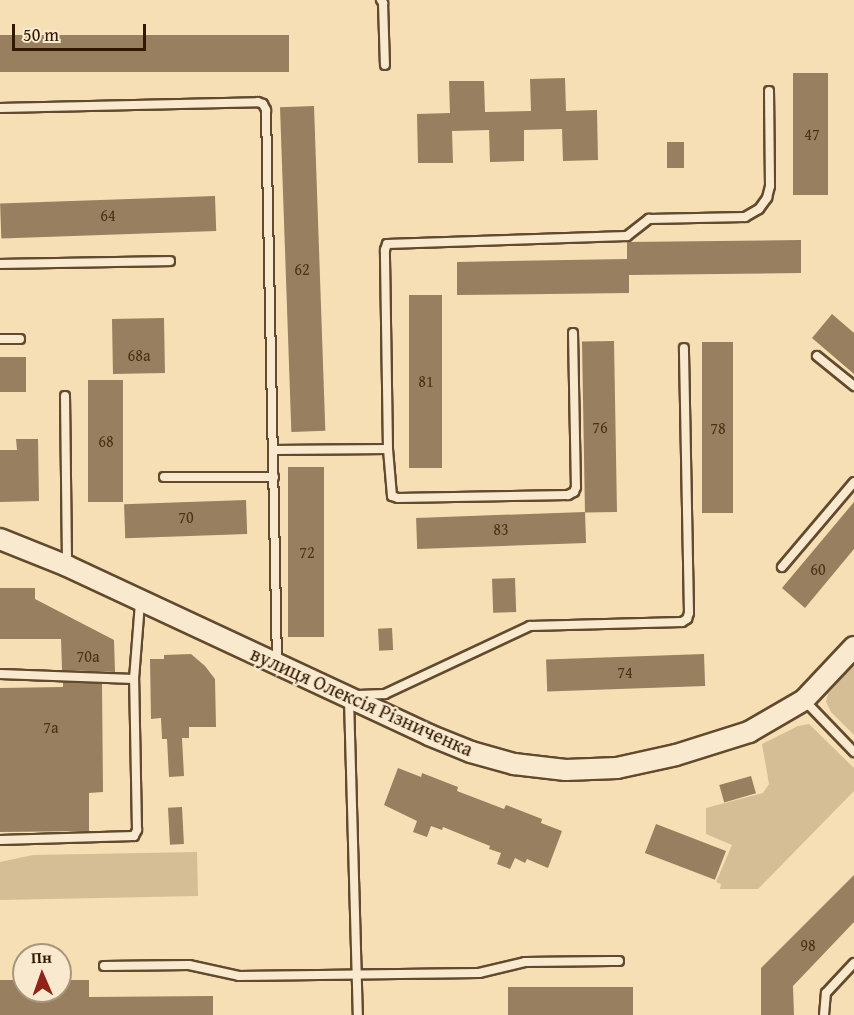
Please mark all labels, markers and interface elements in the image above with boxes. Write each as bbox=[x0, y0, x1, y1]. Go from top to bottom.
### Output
scale bar bbox=[15, 12, 148, 50]
text: 50 m bbox=[23, 21, 59, 48]
house number: 47 bbox=[804, 124, 820, 144]
house number: 64 bbox=[100, 205, 116, 225]
house number: 62 bbox=[294, 259, 310, 279]
house number: 68а bbox=[127, 345, 151, 365]
house number: 81 bbox=[418, 371, 434, 391]
house number: 76 bbox=[592, 417, 608, 437]
house number: 78 bbox=[710, 418, 726, 438]
house number: 68 bbox=[98, 431, 114, 451]
house number: 70 bbox=[178, 507, 194, 527]
house number: 83 bbox=[493, 519, 509, 539]
house number: 72 bbox=[299, 542, 315, 562]
house number: 60 bbox=[810, 559, 826, 579]
street label: вулиця Олексія Різниченка bbox=[247, 641, 477, 761]
house number: 70а bbox=[76, 646, 100, 666]
house number: 74 bbox=[617, 662, 633, 682]
house number: 7а bbox=[43, 717, 59, 737]
house number: 98 bbox=[800, 935, 816, 955]
north arrow bbox=[12, 943, 72, 1003]
text: Пн bbox=[31, 945, 52, 969]

